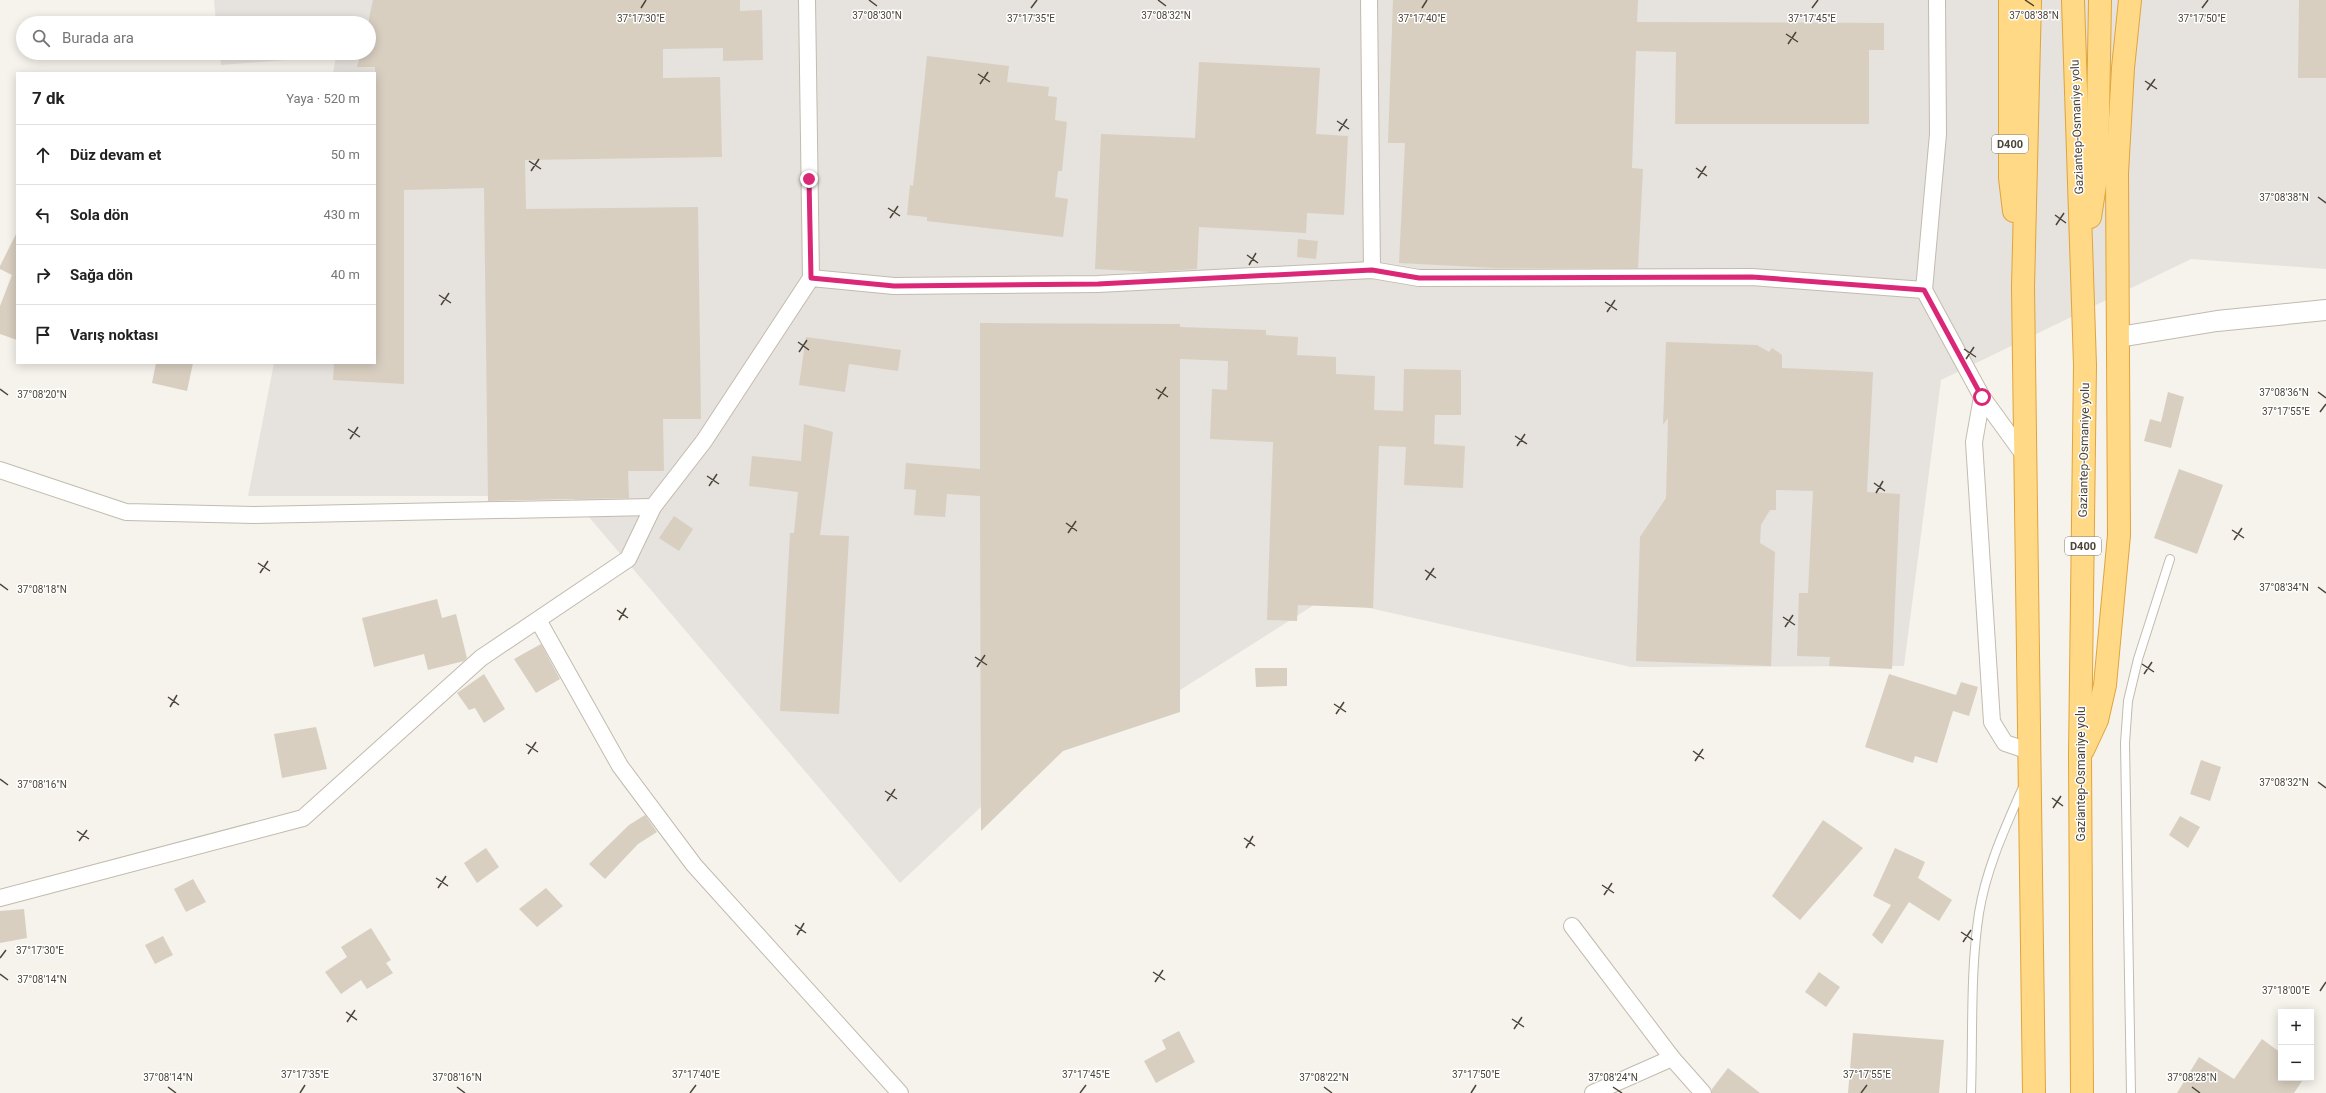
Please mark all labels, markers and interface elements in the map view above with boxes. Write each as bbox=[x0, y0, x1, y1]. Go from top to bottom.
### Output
text: 37°08'30"N bbox=[852, 10, 902, 21]
text: 37°08'32"N bbox=[1141, 10, 1191, 21]
text: 37°08'38"N bbox=[2009, 10, 2059, 21]
text: 37°17'30"E bbox=[617, 13, 665, 24]
text: 37°17'35"E bbox=[1007, 13, 1055, 24]
text: 37°17'40"E bbox=[1398, 13, 1446, 24]
text: 37°17'45"E bbox=[1788, 13, 1836, 24]
text: 37°17'50"E bbox=[2178, 13, 2226, 24]
search box bbox=[16, 16, 376, 60]
icon: search bbox=[30, 27, 52, 49]
text: Burada ara bbox=[62, 29, 134, 47]
street label: Gaziantep-Osmaniye yolu bbox=[2068, 59, 2086, 195]
text: 7 dk bbox=[32, 88, 65, 108]
text: Yaya · 520 m bbox=[286, 91, 360, 106]
road number: D400 bbox=[1992, 135, 2028, 153]
icon: ahead bbox=[32, 144, 54, 166]
text: Düz devam et bbox=[70, 146, 161, 164]
text: 50 m bbox=[331, 147, 360, 162]
route end bbox=[800, 170, 818, 188]
text: 37°08'38"N bbox=[2259, 192, 2309, 203]
icon: left bbox=[32, 204, 54, 226]
text: Sola dön bbox=[70, 206, 129, 224]
text: 430 m bbox=[323, 207, 360, 222]
icon: right bbox=[32, 264, 54, 286]
text: Sağa dön bbox=[70, 266, 133, 284]
text: 40 m bbox=[331, 267, 360, 282]
icon: arrive bbox=[32, 324, 54, 346]
text: Varış noktası bbox=[70, 326, 158, 344]
street label: Gaziantep-Osmaniye yolu bbox=[2076, 382, 2092, 518]
text: 37°08'36"N bbox=[2259, 387, 2309, 398]
route start bbox=[1973, 388, 1991, 406]
text: 37°08'20"N bbox=[17, 389, 67, 400]
text: 37°17'55"E bbox=[2262, 406, 2310, 417]
road number: D400 bbox=[2065, 537, 2101, 555]
text: 37°08'34"N bbox=[2259, 582, 2309, 593]
text: 37°08'18"N bbox=[17, 584, 67, 595]
street label: Gaziantep-Osmaniye yolu bbox=[2074, 706, 2088, 842]
text: 37°08'32"N bbox=[2259, 777, 2309, 788]
text: 37°08'16"N bbox=[17, 779, 67, 790]
text: 37°17'30"E bbox=[16, 945, 64, 956]
text: 37°08'14"N bbox=[17, 974, 67, 985]
text: 37°18'00"E bbox=[2262, 985, 2310, 996]
map controls bbox=[2278, 1009, 2314, 1081]
button: + bbox=[2278, 1009, 2314, 1045]
button: − bbox=[2278, 1045, 2314, 1081]
text: 37°17'35"E bbox=[281, 1069, 329, 1080]
text: 37°17'40"E bbox=[672, 1069, 720, 1080]
text: 37°17'45"E bbox=[1062, 1069, 1110, 1080]
text: 37°17'50"E bbox=[1452, 1069, 1500, 1080]
text: 37°17'55"E bbox=[1843, 1069, 1891, 1080]
text: 37°08'14"N bbox=[143, 1072, 193, 1083]
text: 37°08'16"N bbox=[432, 1072, 482, 1083]
text: 37°08'22"N bbox=[1299, 1072, 1349, 1083]
text: 37°08'24"N bbox=[1588, 1072, 1638, 1083]
text: 37°08'28"N bbox=[2167, 1072, 2217, 1083]

